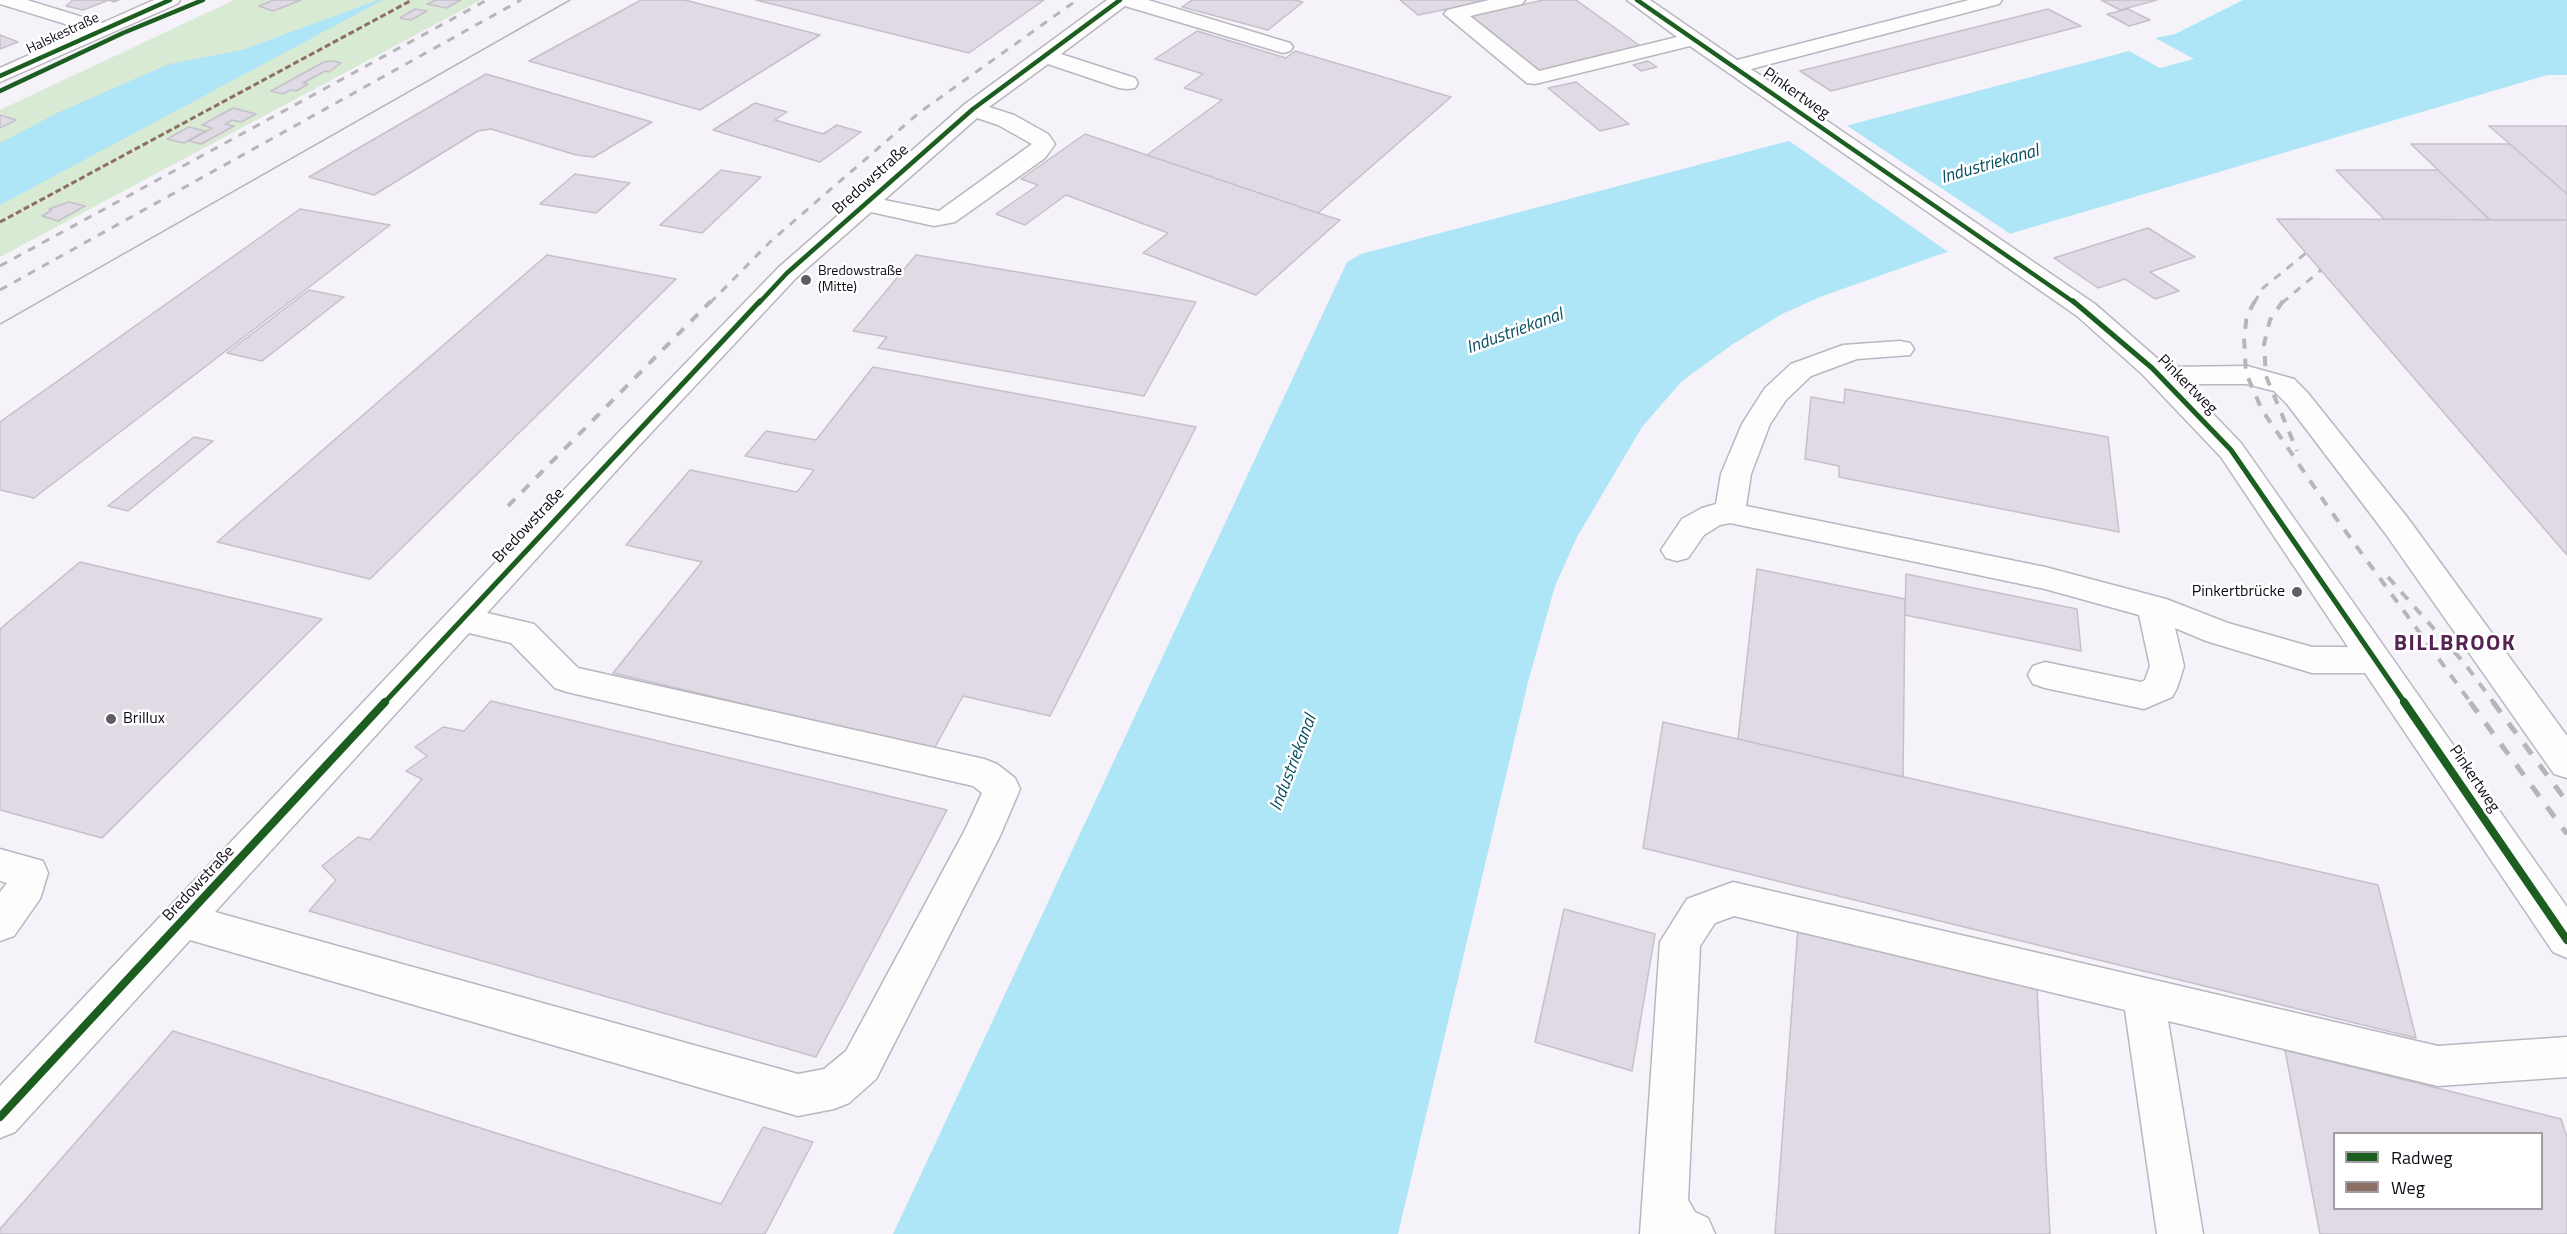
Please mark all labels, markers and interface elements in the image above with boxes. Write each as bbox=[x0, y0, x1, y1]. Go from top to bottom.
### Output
street label: Halskestraße bbox=[24, 10, 102, 58]
street label: Pinkertweg bbox=[1759, 64, 1833, 124]
street label: Bredowstraße bbox=[829, 141, 913, 219]
water label: Industriekanal bbox=[1939, 141, 2041, 189]
place label: Bredowstraße (Mitte) bbox=[818, 264, 902, 296]
marker: Bredowstraße (Mitte) bbox=[799, 273, 813, 287]
water label: Industriekanal bbox=[1464, 305, 1566, 359]
street label: Pinkertweg bbox=[2153, 351, 2221, 419]
street label: Bredowstraße bbox=[489, 484, 569, 568]
place label: Pinkertbrücke bbox=[2192, 582, 2285, 602]
marker: Pinkertbrücke bbox=[2290, 585, 2304, 599]
district label: BILLBROOK bbox=[2394, 632, 2516, 658]
place label: Brillux bbox=[123, 709, 165, 729]
marker: Brillux bbox=[104, 712, 118, 726]
water label: Industriekanal bbox=[1266, 712, 1322, 814]
street label: Pinkertweg bbox=[2445, 742, 2503, 816]
street label: Bredowstraße bbox=[159, 842, 239, 926]
legend bbox=[2333, 1132, 2543, 1210]
text: Radweg bbox=[2391, 1144, 2453, 1171]
text: Weg bbox=[2391, 1174, 2425, 1201]

